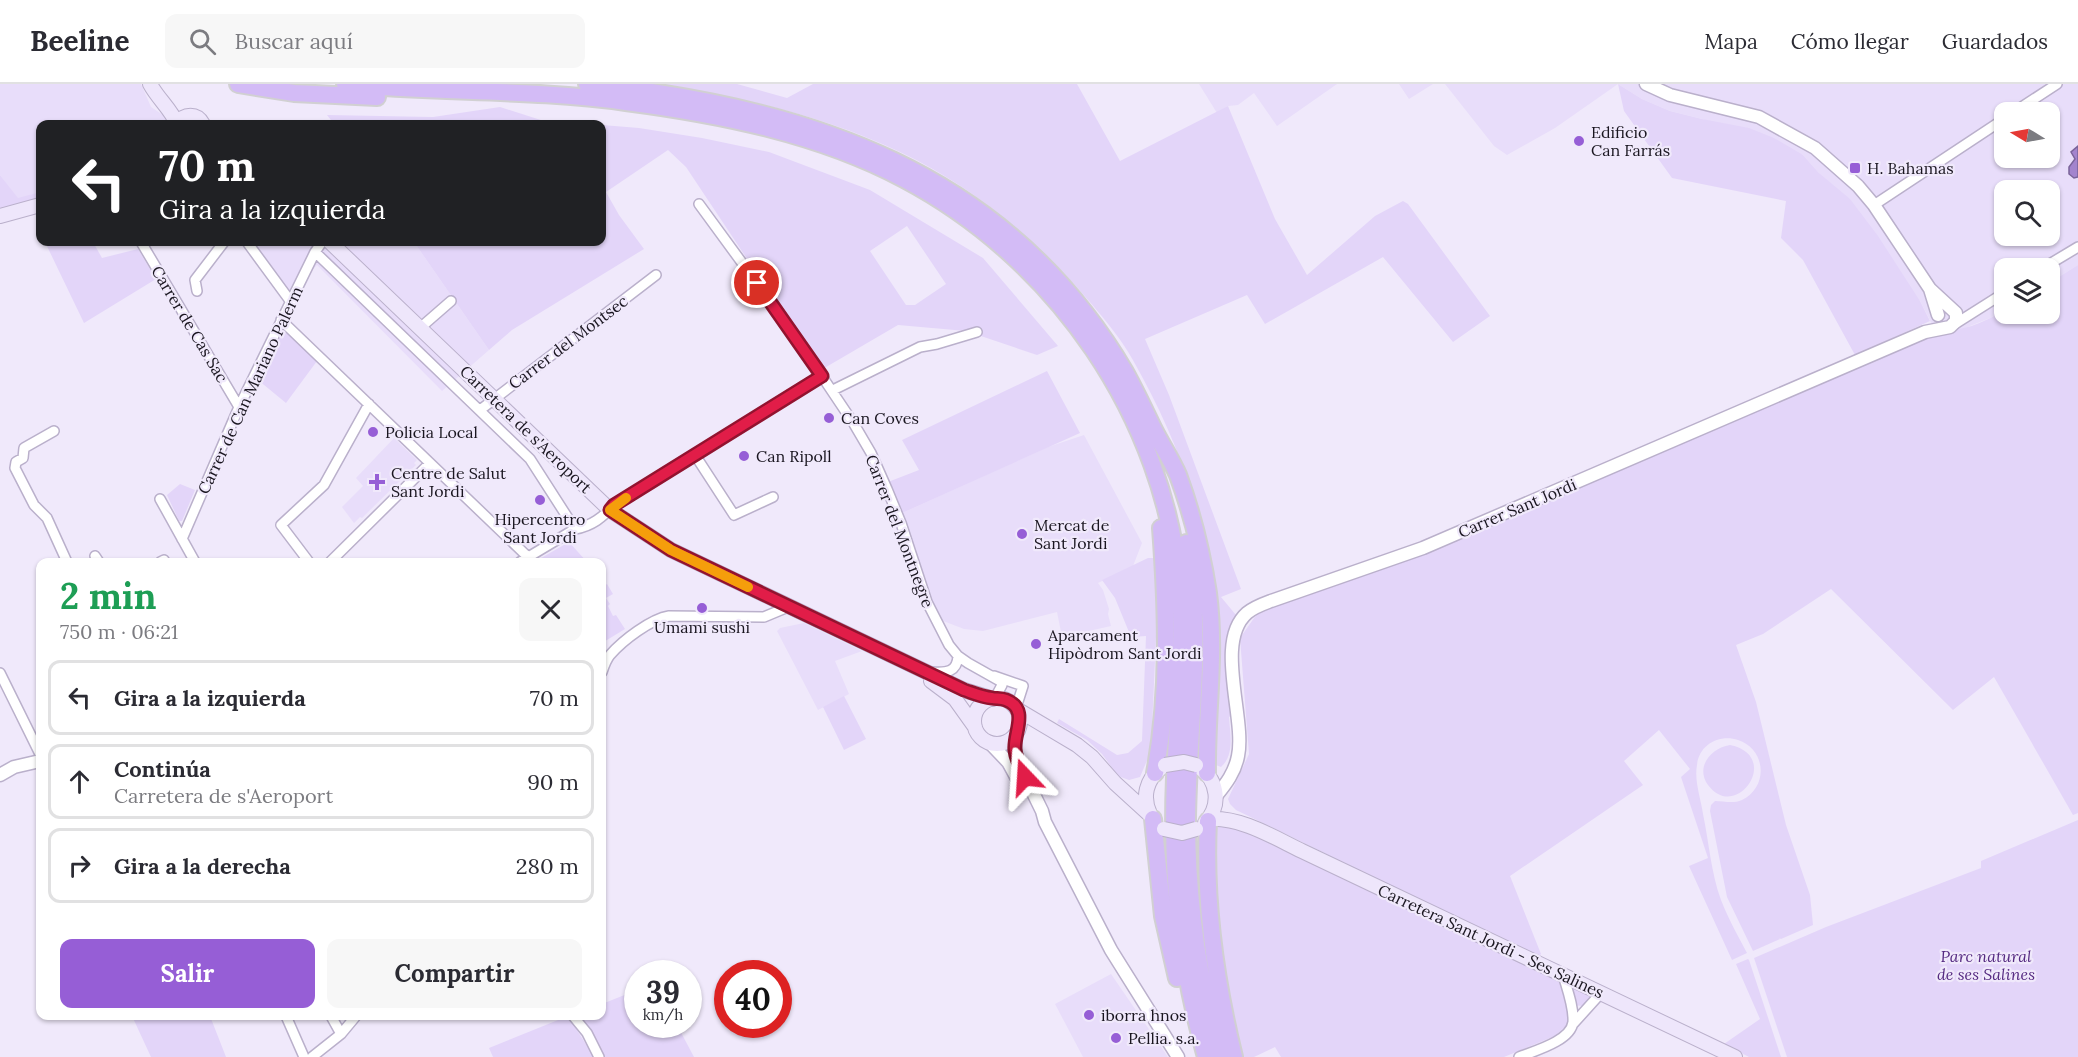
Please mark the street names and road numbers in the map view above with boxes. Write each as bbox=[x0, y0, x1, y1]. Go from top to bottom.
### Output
street label: Carrer de Cas Sac bbox=[147, 262, 233, 386]
street label: Carrer de Can Mariano Palerm bbox=[193, 283, 307, 497]
street label: Carrer del Montsec bbox=[504, 291, 632, 393]
street label: Carretera de s'Aeroport bbox=[456, 361, 597, 498]
street label: Carrer del Montnegre bbox=[862, 452, 939, 611]
street label: Carrer Sant Jordi bbox=[1455, 474, 1579, 542]
street label: Carretera Sant Jordi - Ses Salines bbox=[1375, 880, 1607, 1002]

